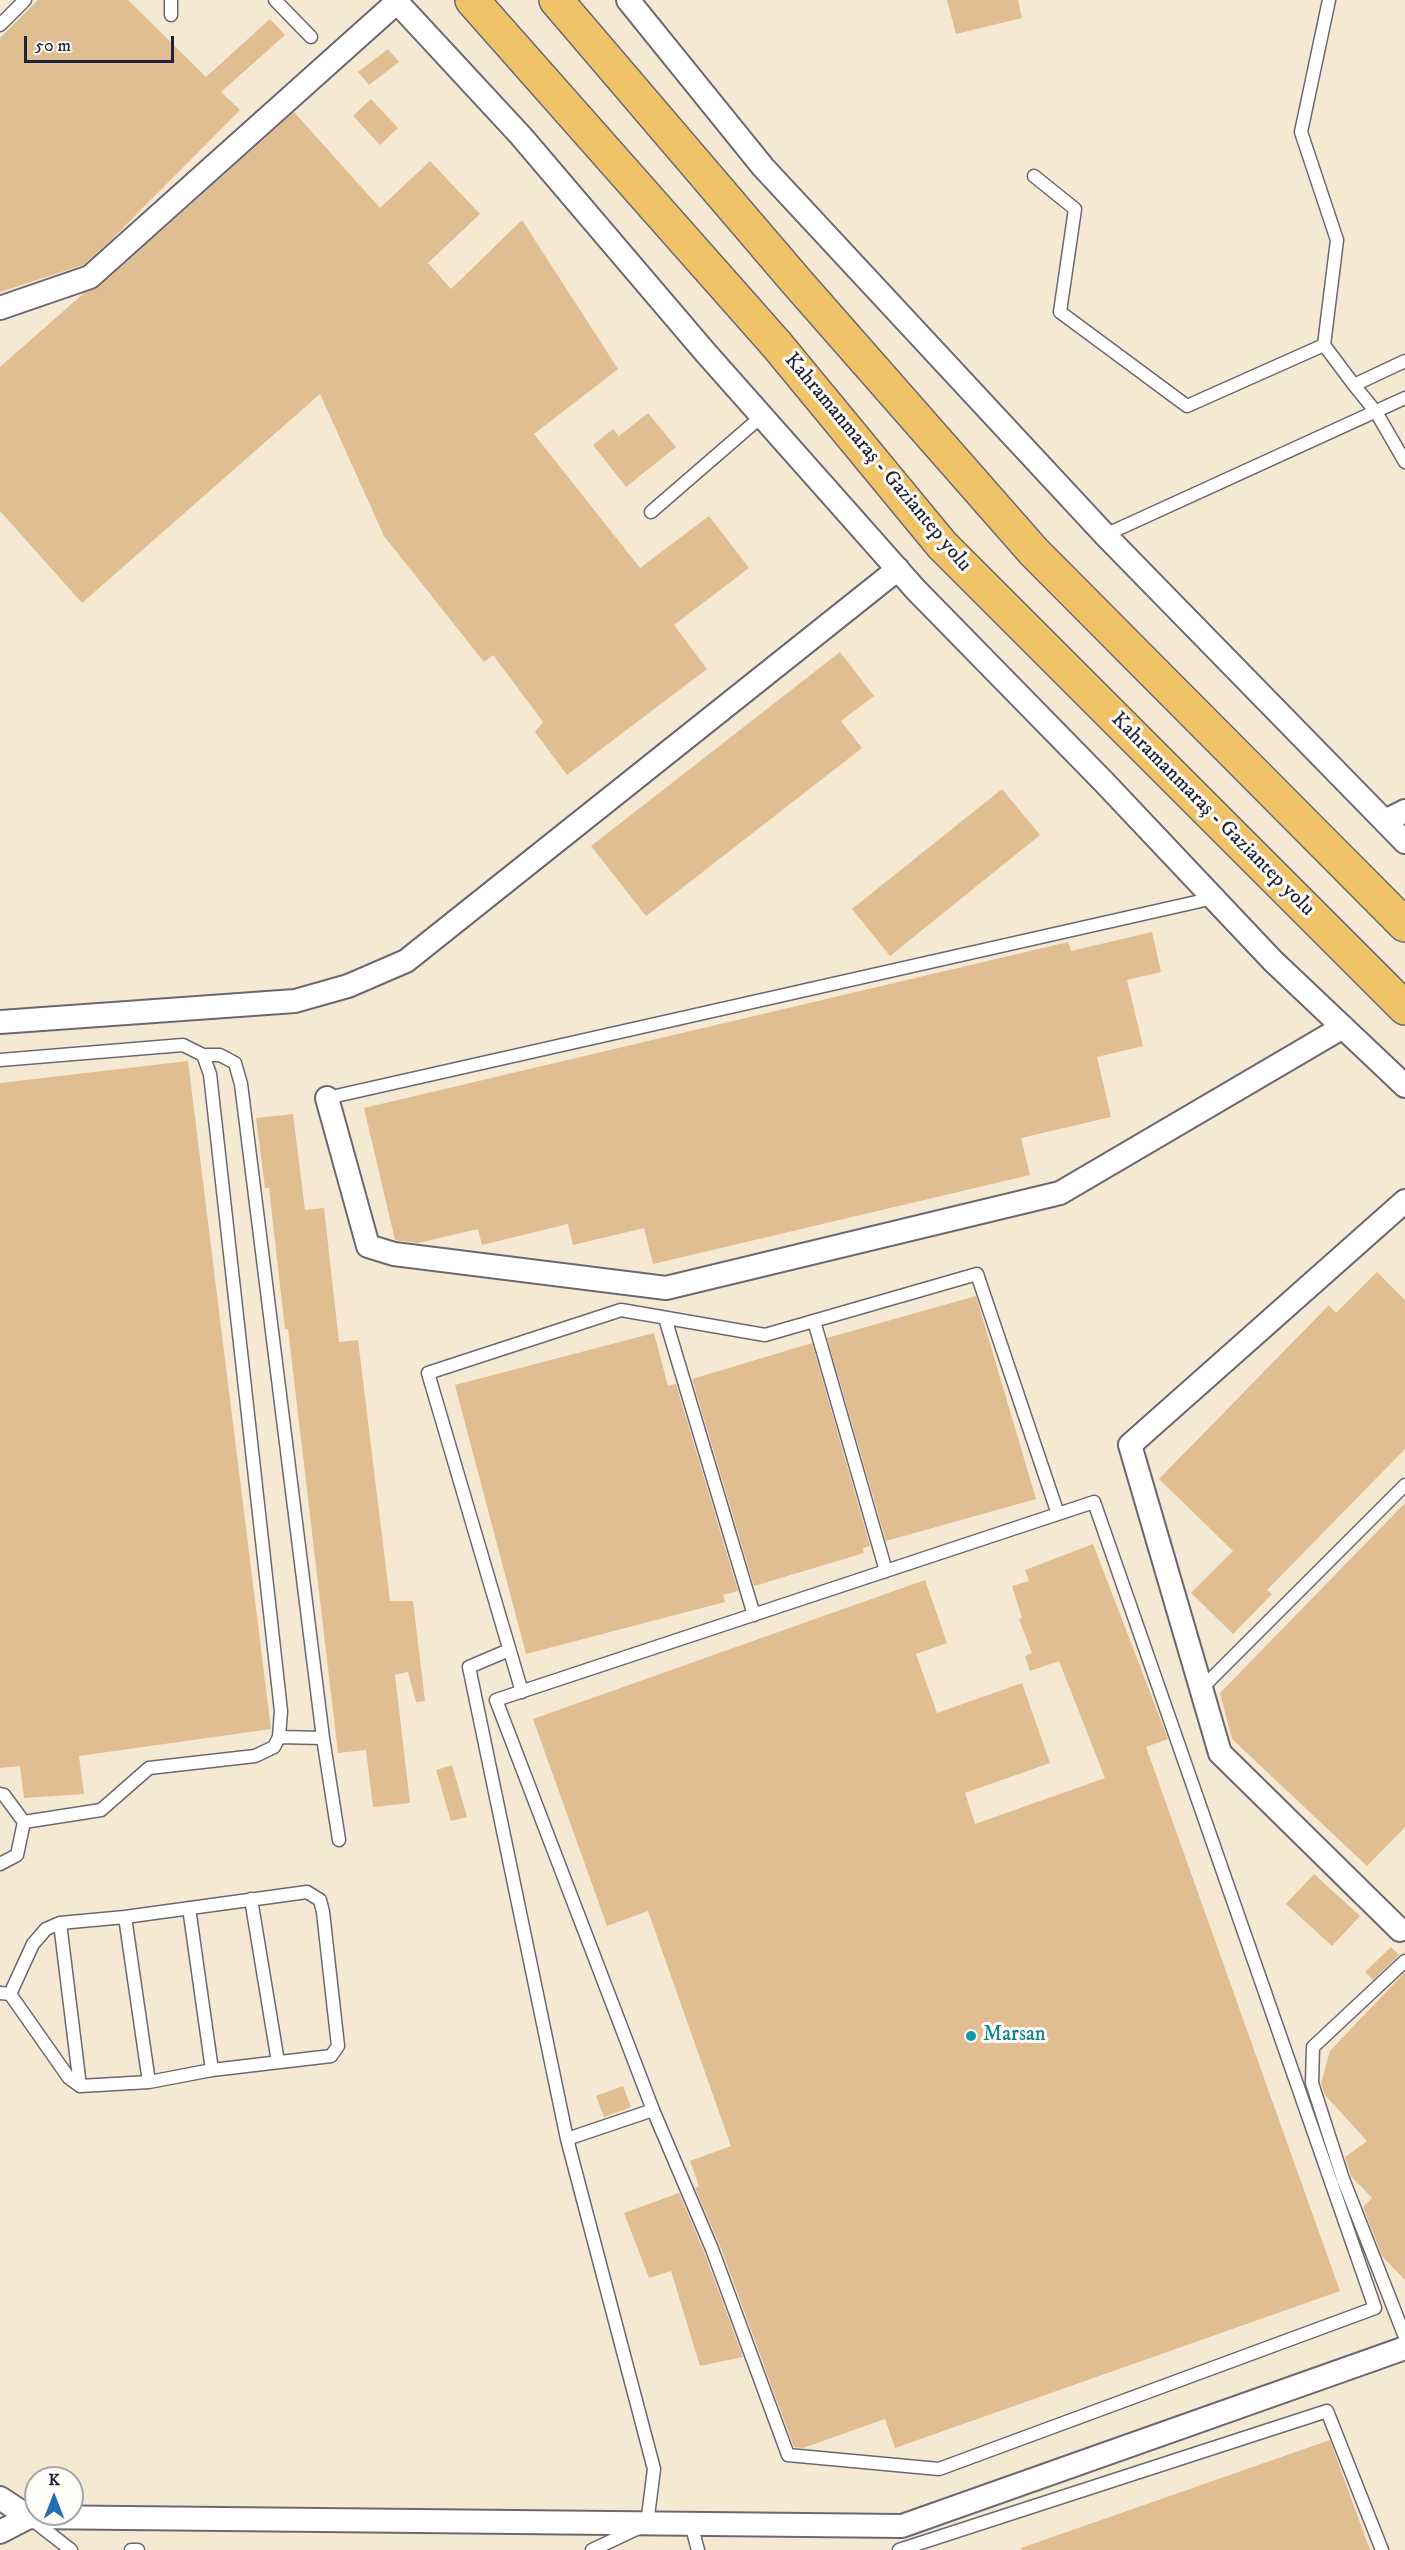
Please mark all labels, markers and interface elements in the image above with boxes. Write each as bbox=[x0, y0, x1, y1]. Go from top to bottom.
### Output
scale bar bbox=[27, 24, 177, 62]
text: 50 m bbox=[35, 35, 71, 57]
street label: Kahramanmaraş - Gaziantep yolu bbox=[778, 348, 976, 578]
street label: Kahramanmaraş - Gaziantep yolu bbox=[1105, 708, 1319, 922]
place label: Marsan bbox=[983, 2023, 1046, 2049]
marker: Marsan bbox=[964, 2029, 978, 2043]
north arrow bbox=[24, 2466, 84, 2526]
text: K bbox=[48, 2470, 60, 2490]

